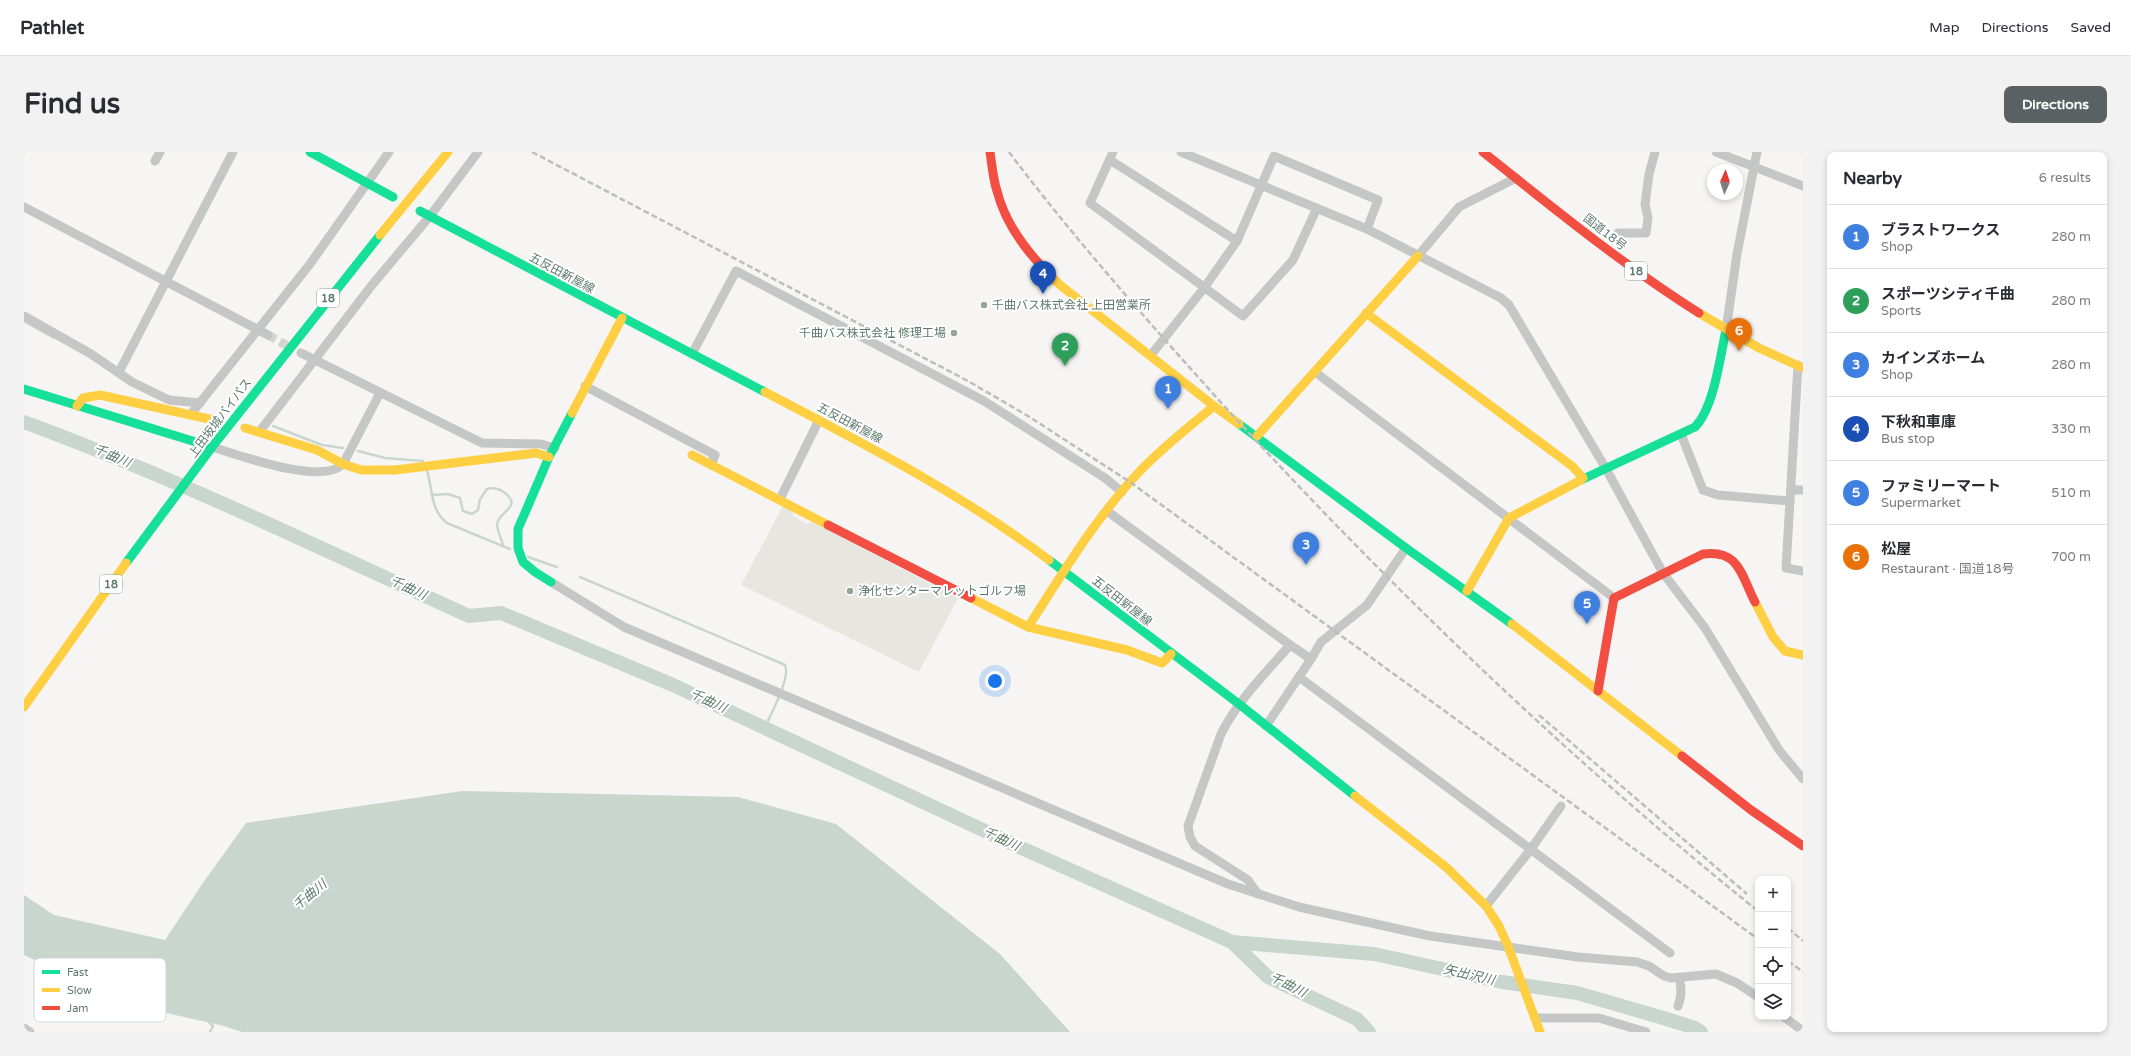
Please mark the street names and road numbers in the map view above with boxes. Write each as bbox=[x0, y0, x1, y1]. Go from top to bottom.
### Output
street label: 国道18号 bbox=[1581, 211, 1629, 253]
street label: 五反田新屋線 bbox=[527, 250, 597, 296]
road number: 18 bbox=[1625, 262, 1647, 280]
road number: 18 bbox=[317, 289, 339, 307]
street label: 上田坂城バイパス bbox=[186, 376, 254, 460]
street label: 五反田新屋線 bbox=[815, 400, 885, 446]
street label: 五反田新屋線 bbox=[1089, 573, 1155, 629]
road number: 18 bbox=[100, 575, 122, 593]

